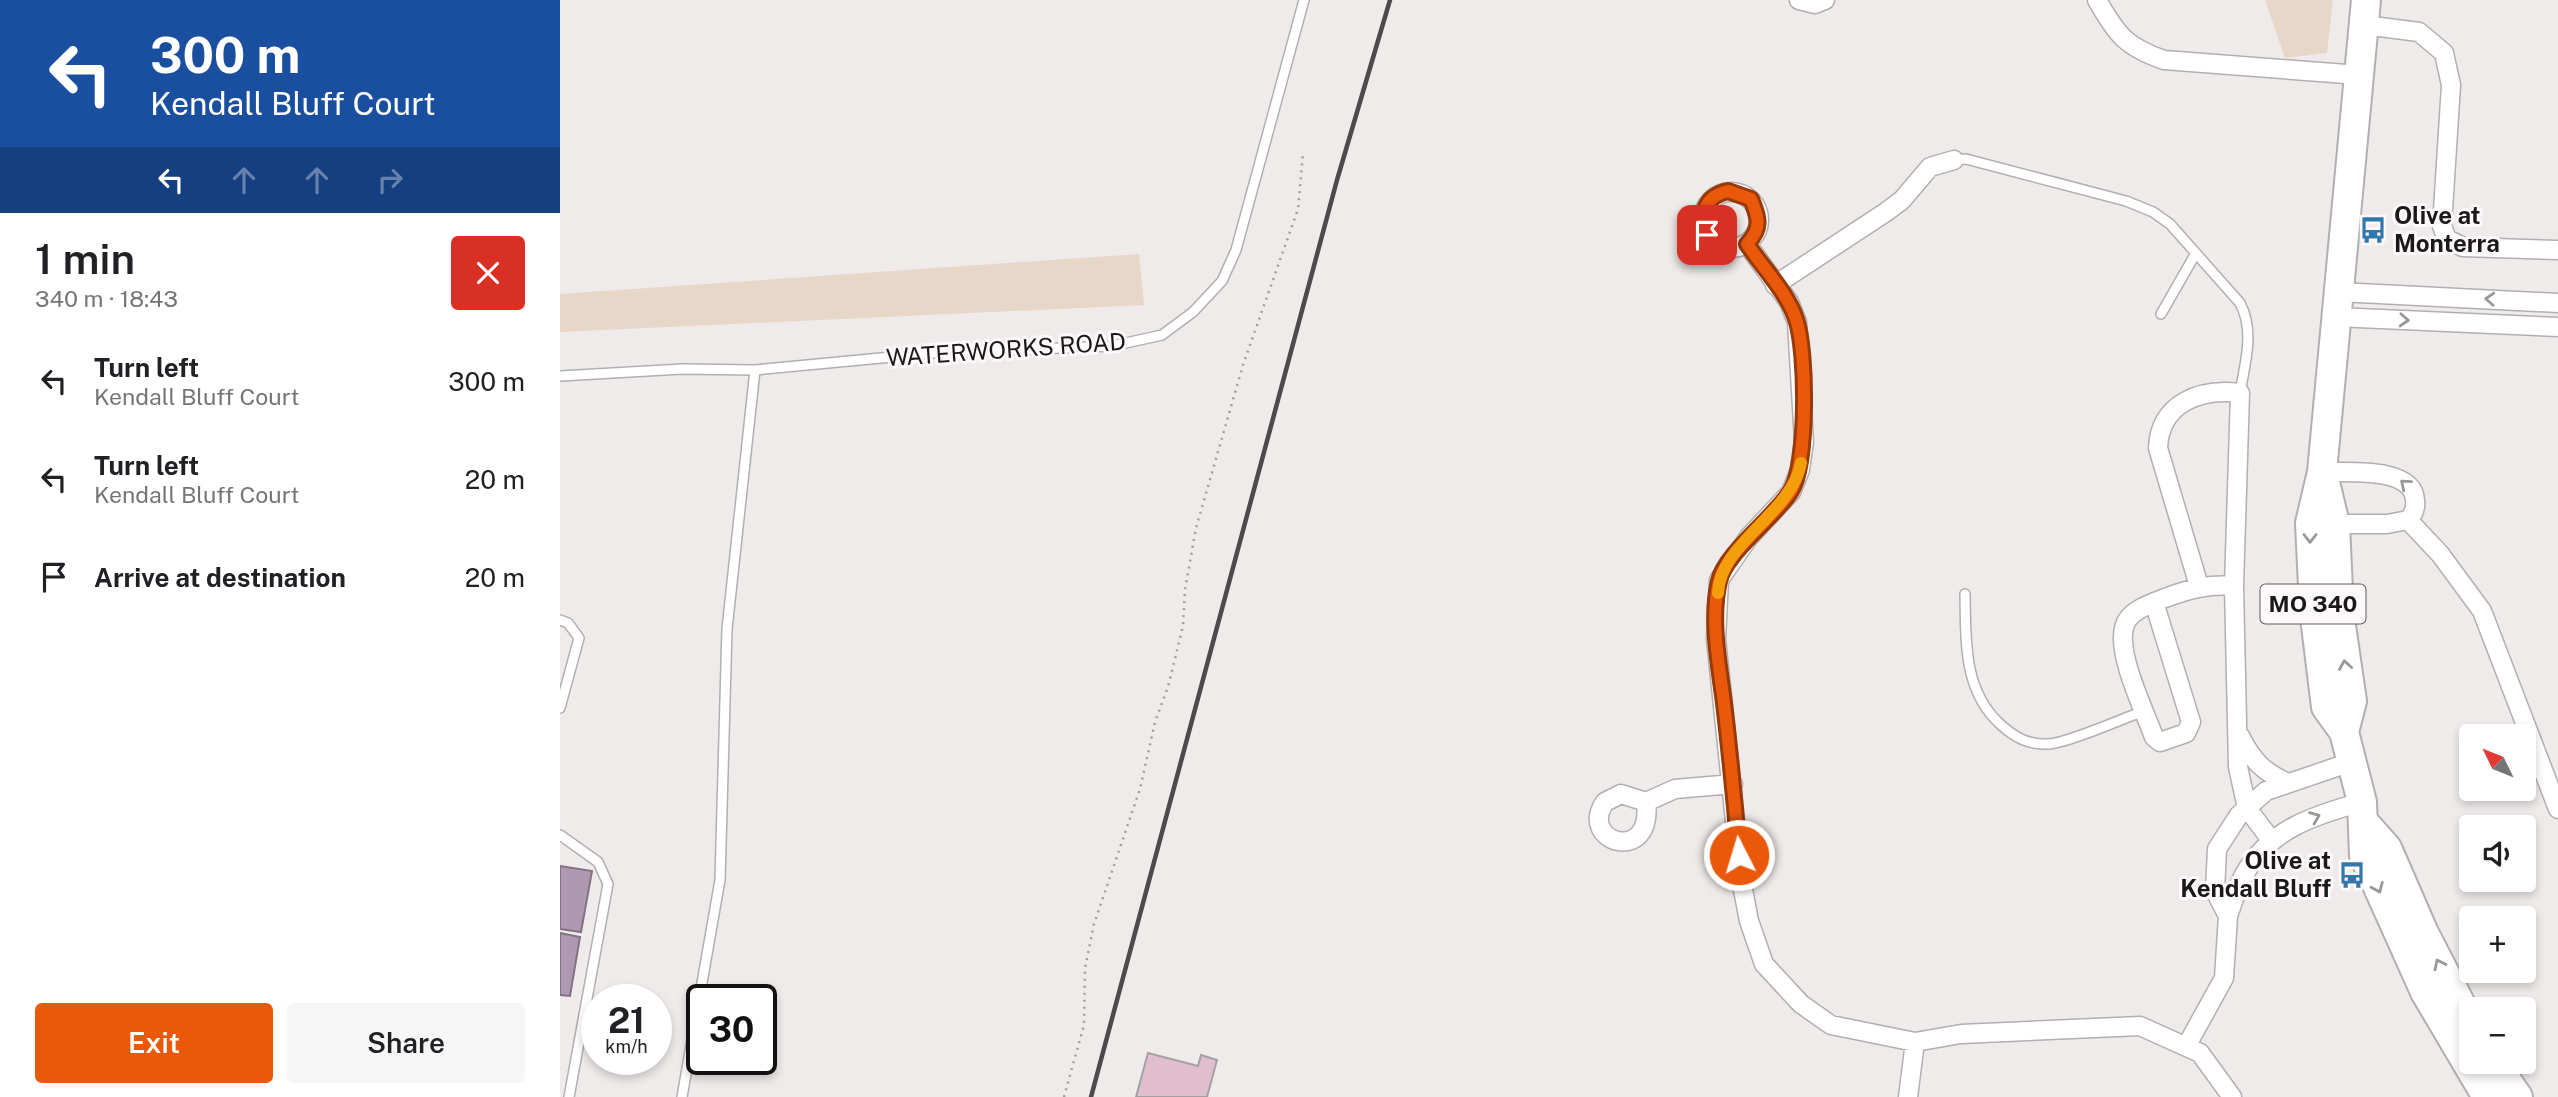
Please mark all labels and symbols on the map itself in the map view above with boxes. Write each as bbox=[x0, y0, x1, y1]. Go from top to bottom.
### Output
place label: Olive at Monterra bbox=[2394, 201, 2500, 257]
pin bbox=[1677, 205, 1737, 265]
bus stop icon: Olive at Monterra bbox=[2358, 215, 2388, 245]
one-way arrow bbox=[2484, 292, 2495, 307]
one-way arrow bbox=[2399, 312, 2410, 327]
street label: WATERWORKS ROAD bbox=[885, 327, 1127, 371]
one-way arrow bbox=[2400, 480, 2413, 493]
one-way arrow bbox=[2302, 534, 2318, 544]
road number: MO 340 bbox=[2260, 584, 2366, 624]
one-way arrow bbox=[2338, 659, 2353, 671]
north arrow bbox=[2459, 724, 2536, 802]
one-way arrow bbox=[2307, 811, 2320, 825]
position arrow bbox=[1702, 818, 1776, 892]
place label: Olive at Kendall Bluff bbox=[2180, 846, 2331, 902]
bus stop icon: Olive at Kendall Bluff bbox=[2337, 860, 2367, 890]
one-way arrow bbox=[2369, 881, 2383, 893]
one-way arrow bbox=[2433, 959, 2447, 971]
speed limit sign: 30 bbox=[686, 984, 777, 1075]

